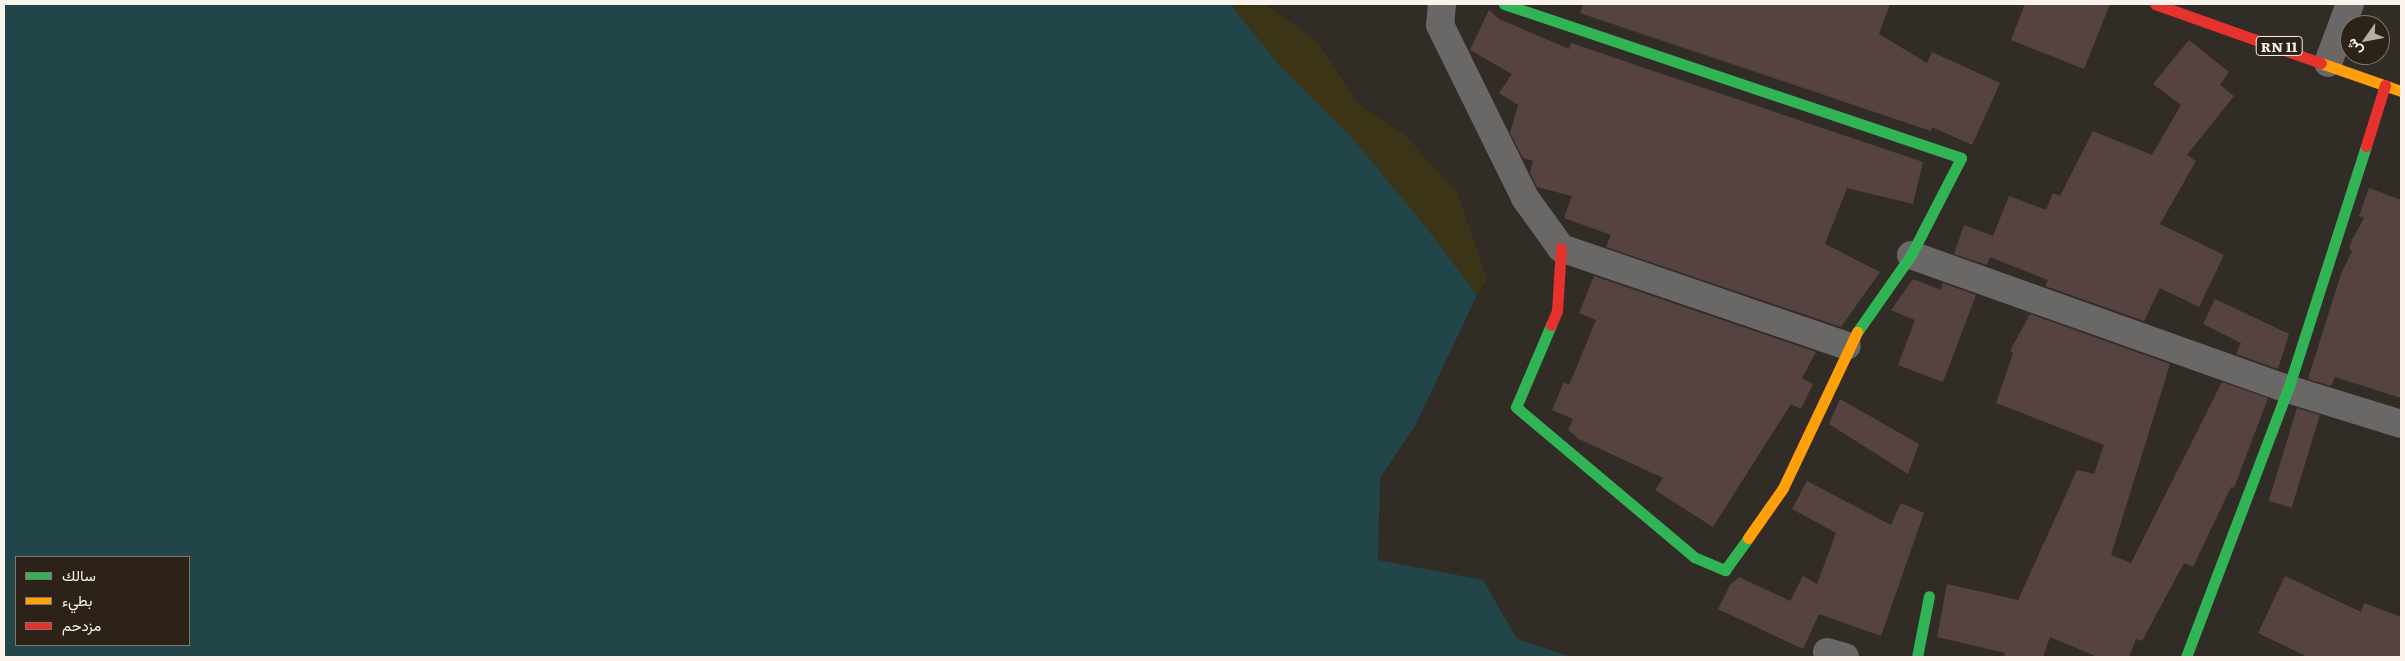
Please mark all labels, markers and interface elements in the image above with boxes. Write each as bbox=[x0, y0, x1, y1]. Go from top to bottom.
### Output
north arrow bbox=[2340, 15, 2390, 65]
road number: RN 11 bbox=[2255, 34, 2303, 58]
text: ش bbox=[2340, 35, 2366, 60]
legend bbox=[15, 556, 190, 646]
text: سالك bbox=[62, 563, 96, 586]
text: بطيء bbox=[62, 588, 92, 611]
text: مزدحم bbox=[62, 613, 101, 636]

